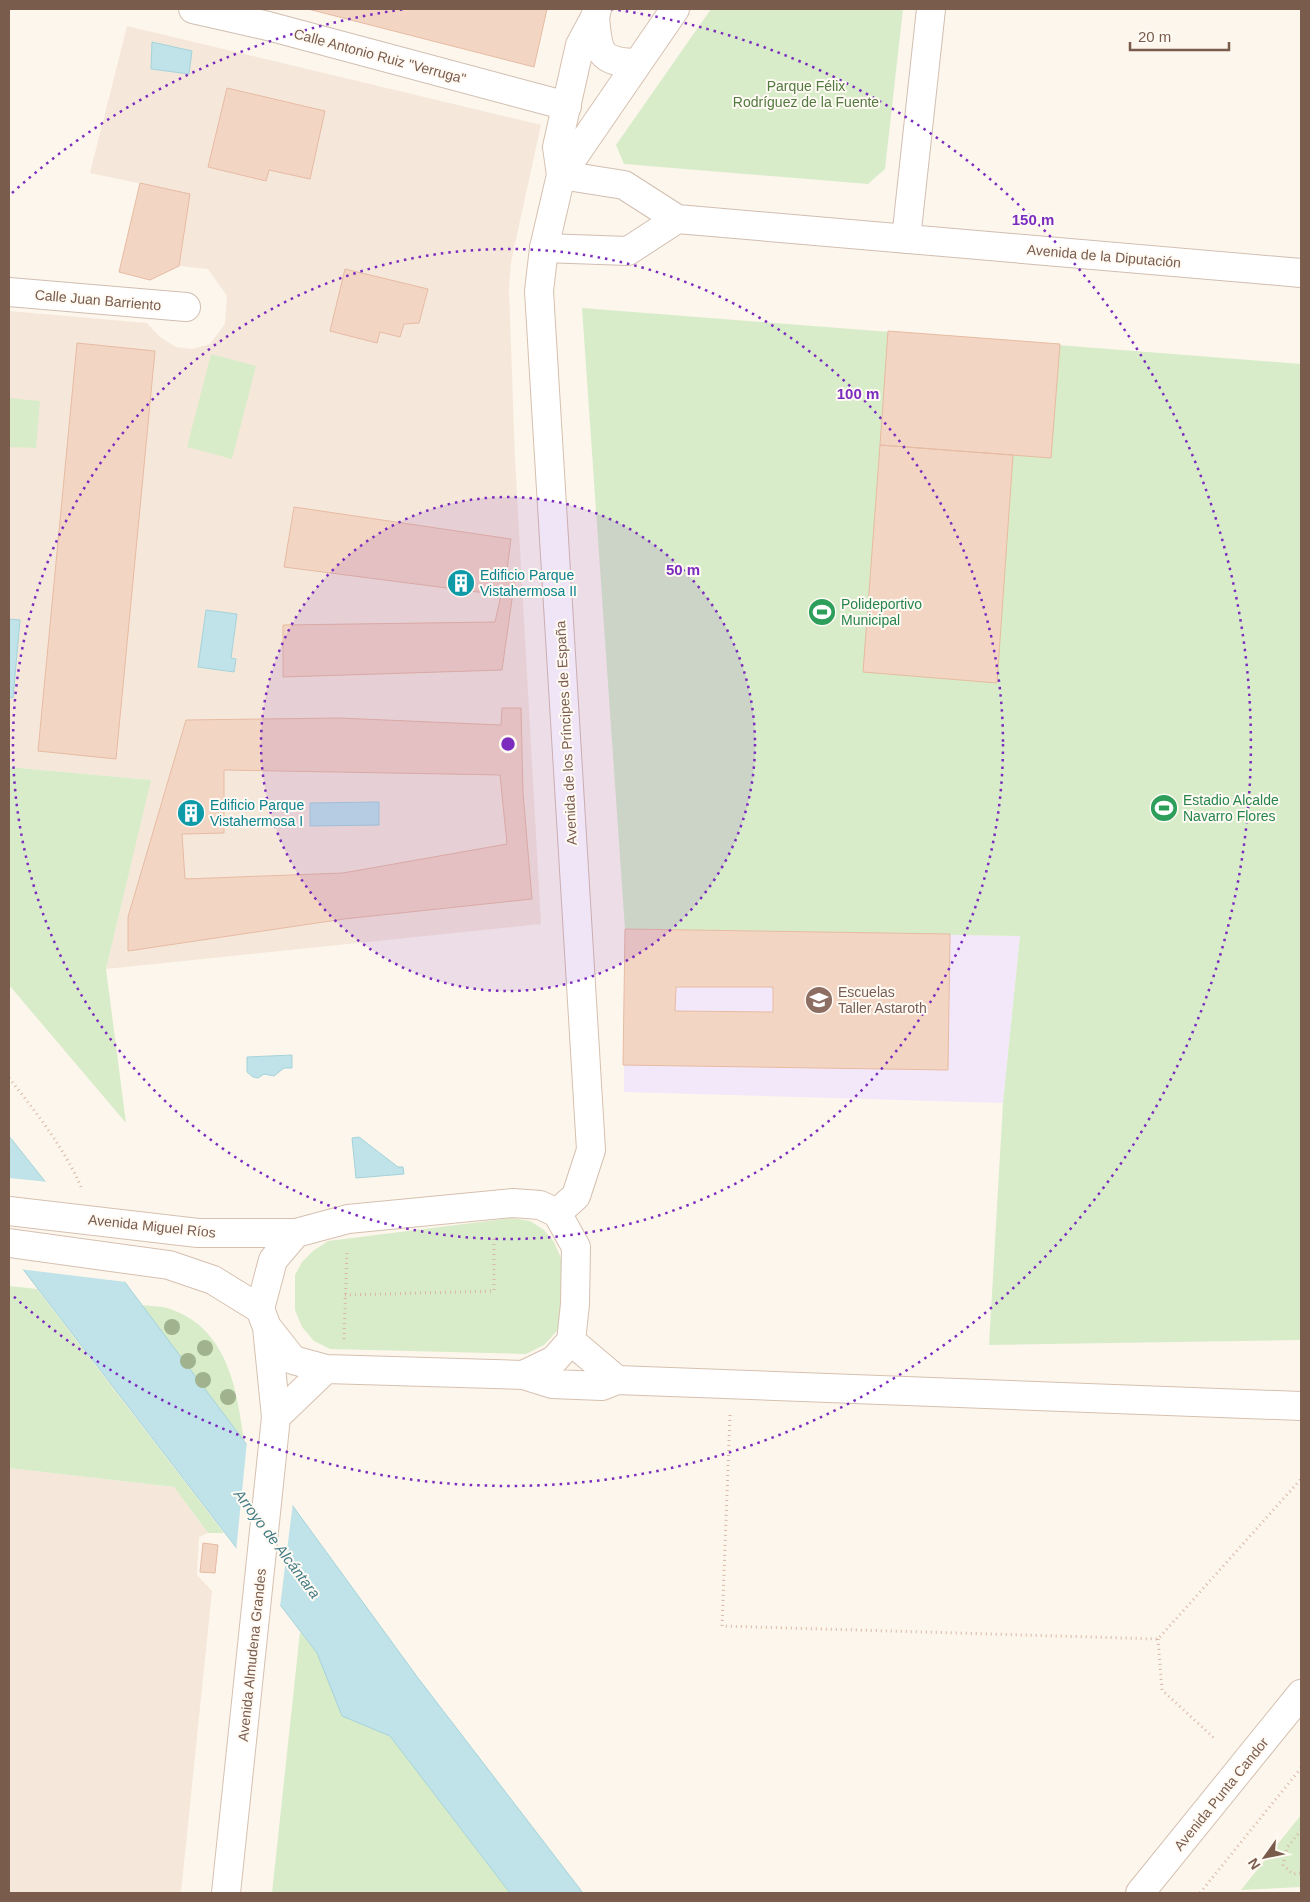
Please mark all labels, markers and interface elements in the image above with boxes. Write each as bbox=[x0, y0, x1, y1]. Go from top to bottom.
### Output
scale bar bbox=[1130, 20, 1229, 52]
street label: Calle Antonio Ruiz "Verruga" bbox=[292, 25, 468, 87]
text: 20 m bbox=[1138, 28, 1171, 45]
park label: Parque Félix Rodríguez de la Fuente bbox=[733, 78, 879, 110]
text: 150 m bbox=[1012, 211, 1054, 228]
street label: Avenida de la Diputación bbox=[1026, 241, 1182, 271]
street label: Calle Juan Barriento bbox=[34, 287, 162, 314]
text: 100 m bbox=[837, 385, 879, 402]
text: 50 m bbox=[666, 561, 700, 578]
place label: Edificio Parque Vistahermosa II bbox=[480, 567, 577, 599]
building icon: Edificio Parque Vistahermosa II bbox=[446, 568, 476, 598]
place label: Polideportivo Municipal bbox=[841, 596, 922, 628]
sports icon: Polideportivo Municipal bbox=[807, 597, 837, 627]
street label: Avenida de los Príncipes de España bbox=[552, 620, 580, 846]
centre of rings bbox=[499, 735, 517, 753]
place label: Estadio Alcalde Navarro Flores bbox=[1183, 792, 1279, 824]
sports icon: Estadio Alcalde Navarro Flores bbox=[1149, 793, 1179, 823]
place label: Edificio Parque Vistahermosa I bbox=[210, 797, 304, 829]
building icon: Edificio Parque Vistahermosa I bbox=[176, 798, 206, 828]
place label: Escuelas Taller Astaroth bbox=[838, 984, 927, 1016]
school or university icon: Escuelas Taller Astaroth bbox=[804, 985, 834, 1015]
street label: Avenida Miguel Ríos bbox=[87, 1211, 217, 1241]
water label: Arroyo de Alcántara bbox=[230, 1485, 324, 1602]
street label: Avenida Almudena Grandes bbox=[235, 1568, 269, 1742]
street label: Avenida Punta Candor bbox=[1171, 1734, 1272, 1854]
north arrow bbox=[1240, 1832, 1290, 1882]
text: N bbox=[1245, 1855, 1264, 1873]

